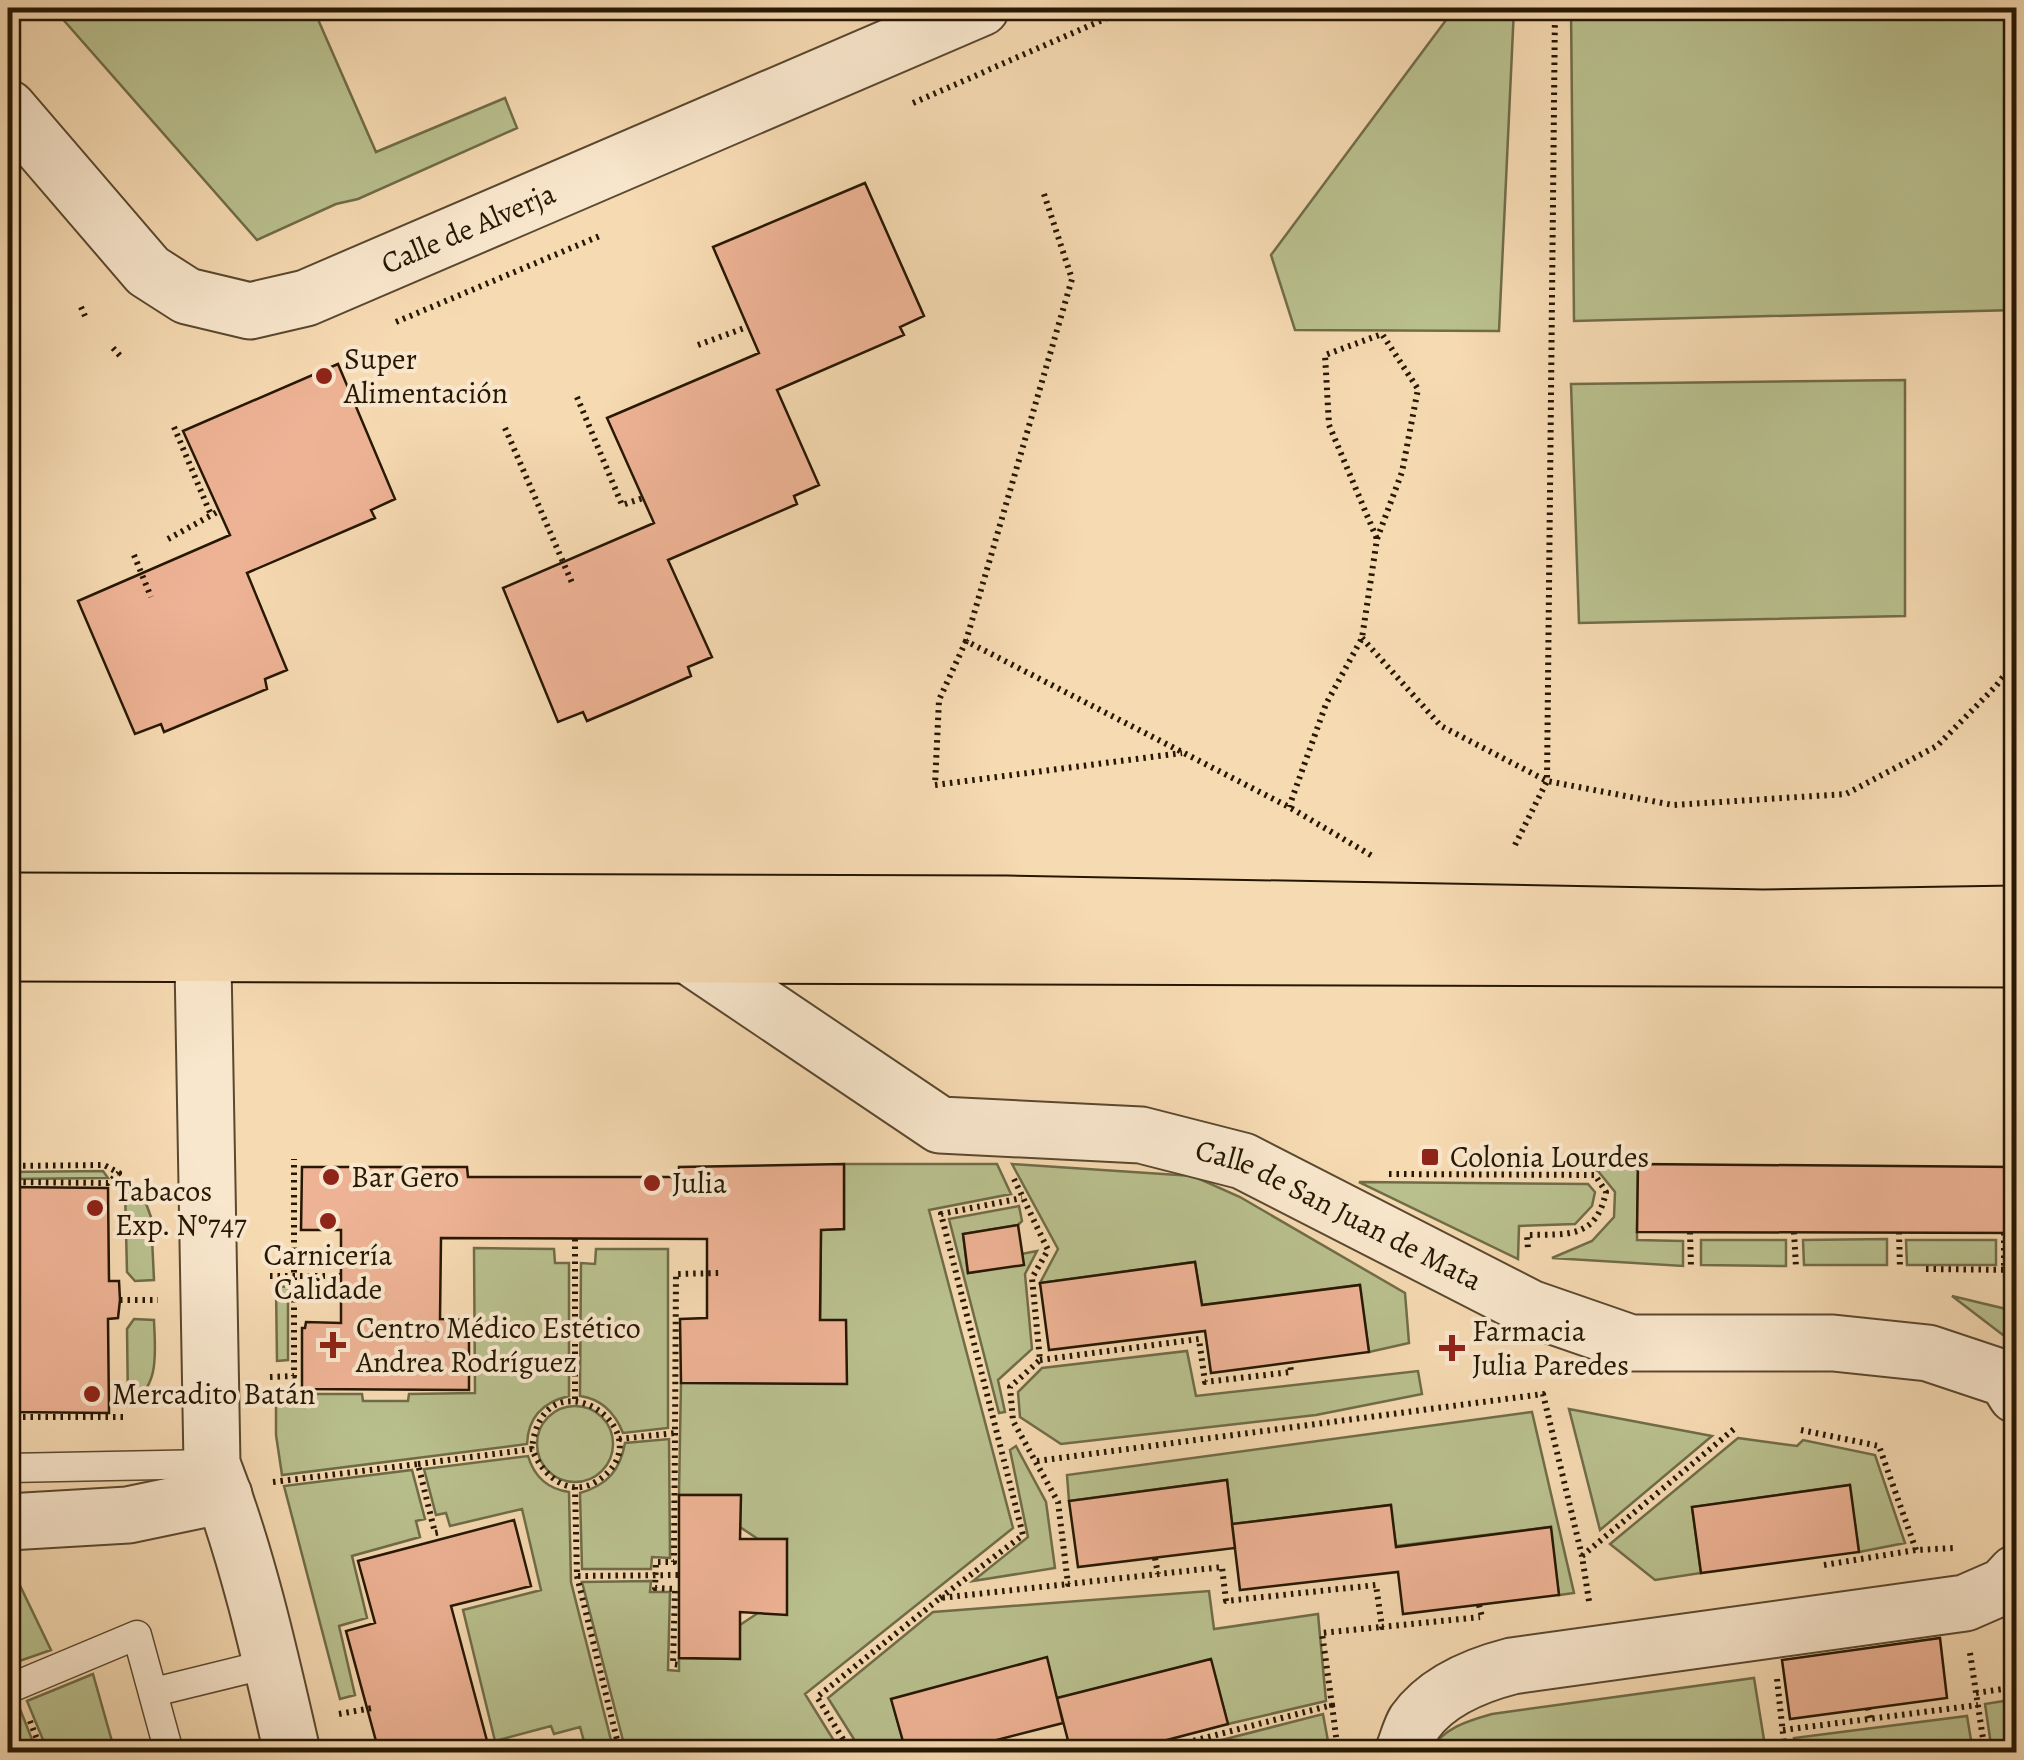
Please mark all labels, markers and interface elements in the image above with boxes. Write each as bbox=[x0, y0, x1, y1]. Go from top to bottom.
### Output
street label: Calle de Alverja bbox=[375, 173, 562, 283]
place label: Super Alimentación bbox=[343, 339, 508, 413]
marker: Super Alimentación bbox=[313, 365, 335, 387]
street label: Calle de San Juan de Mata bbox=[1191, 1130, 1489, 1300]
place label: Colonia Lourdes bbox=[1450, 1137, 1649, 1177]
marker: Colonia Lourdes bbox=[1419, 1146, 1441, 1168]
place label: Bar Gero bbox=[351, 1157, 459, 1197]
place label: Julia bbox=[672, 1163, 727, 1203]
marker: Bar Gero bbox=[320, 1166, 342, 1188]
place label: Tabacos Exp. Nº747 bbox=[115, 1171, 247, 1245]
marker: Julia bbox=[641, 1172, 663, 1194]
marker: Tabacos Exp. Nº747 bbox=[84, 1197, 106, 1219]
marker: Carnicería Calidade bbox=[317, 1210, 339, 1232]
place label: Carnicería Calidade bbox=[264, 1235, 392, 1309]
place label: Centro Médico Estético Andrea Rodríguez bbox=[355, 1308, 641, 1382]
place label: Farmacia Julia Paredes bbox=[1472, 1311, 1629, 1385]
marker: Centro Médico Estético Andrea Rodríguez bbox=[320, 1332, 346, 1358]
marker: Farmacia Julia Paredes bbox=[1441, 1337, 1463, 1359]
place label: Mercadito Batán bbox=[112, 1374, 315, 1414]
marker: Mercadito Batán bbox=[81, 1383, 103, 1405]

